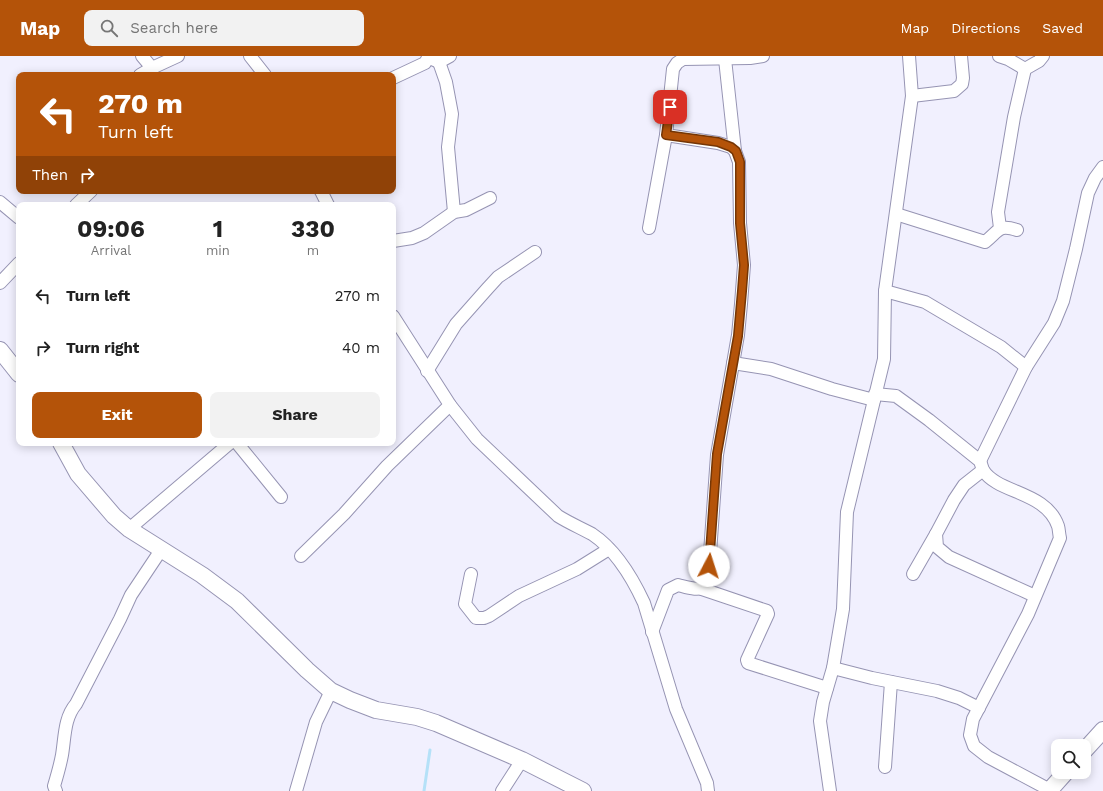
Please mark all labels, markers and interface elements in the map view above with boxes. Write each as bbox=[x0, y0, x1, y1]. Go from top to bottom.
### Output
search box bbox=[84, 10, 364, 46]
text: Map bbox=[20, 17, 60, 40]
icon: search bbox=[98, 17, 120, 39]
text: Search here bbox=[130, 19, 218, 37]
text: Map bbox=[901, 20, 929, 36]
text: Directions bbox=[951, 20, 1020, 36]
text: Saved bbox=[1042, 20, 1083, 36]
text: 270 m bbox=[98, 87, 183, 120]
icon: left bbox=[32, 88, 84, 140]
pin bbox=[653, 90, 687, 124]
icon: arrive bbox=[659, 96, 681, 118]
text: Turn left bbox=[98, 121, 173, 142]
icon: right bbox=[76, 164, 98, 186]
text: Then bbox=[32, 166, 68, 184]
text: 09:06 bbox=[77, 215, 145, 243]
text: 1 bbox=[213, 215, 223, 243]
text: 330 bbox=[291, 215, 335, 243]
text: Arrival bbox=[91, 243, 131, 258]
text: min bbox=[206, 243, 230, 258]
text: m bbox=[307, 243, 319, 258]
icon: left bbox=[32, 285, 54, 307]
text: Turn left bbox=[66, 287, 130, 305]
text: 270 m bbox=[335, 287, 380, 305]
icon: right bbox=[32, 337, 54, 359]
text: Turn right bbox=[66, 339, 139, 357]
text: 40 m bbox=[342, 339, 380, 357]
button: Exit bbox=[32, 392, 202, 438]
button: Share bbox=[210, 392, 380, 438]
position arrow bbox=[688, 545, 730, 587]
map controls bbox=[1051, 739, 1091, 779]
button: search bbox=[1051, 739, 1091, 779]

